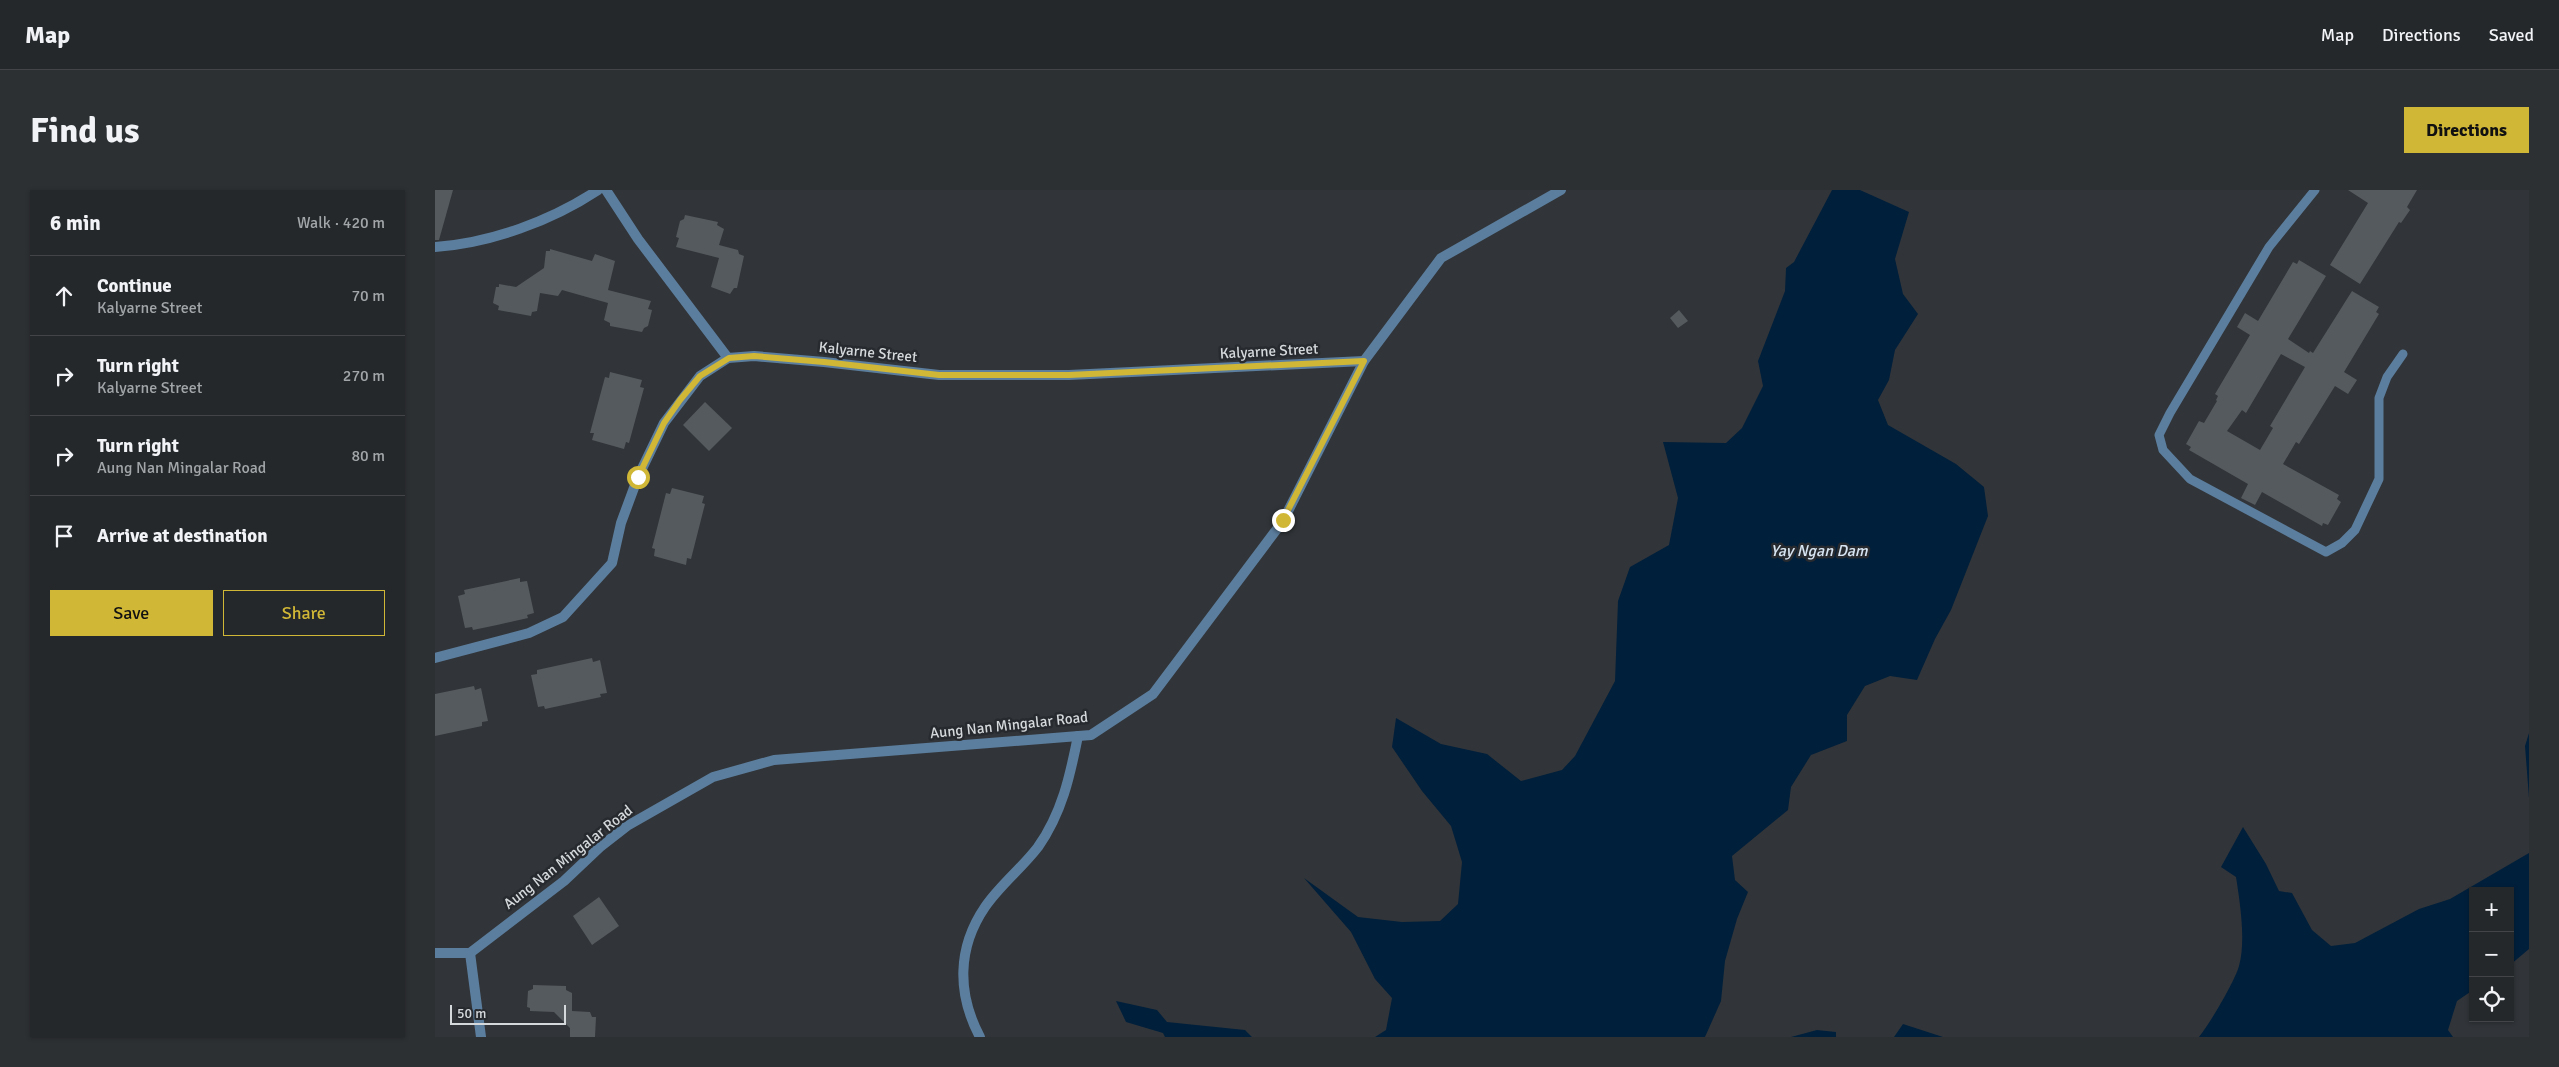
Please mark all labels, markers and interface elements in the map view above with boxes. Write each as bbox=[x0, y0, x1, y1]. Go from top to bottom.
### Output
text: Map bbox=[25, 20, 70, 50]
text: Map bbox=[2321, 24, 2354, 46]
text: Directions bbox=[2382, 24, 2461, 46]
text: Saved bbox=[2489, 24, 2534, 46]
button: Directions bbox=[2404, 107, 2529, 153]
text: Find us bbox=[30, 109, 140, 152]
text: 6 min bbox=[50, 210, 101, 236]
text: Walk · 420 m bbox=[297, 213, 385, 233]
text: Continue bbox=[97, 274, 172, 298]
icon: ahead bbox=[50, 282, 78, 310]
text: 70 m bbox=[351, 286, 385, 306]
text: Kalyarne Street bbox=[97, 298, 202, 318]
street label: Kalyarne Street bbox=[818, 338, 918, 366]
street label: Kalyarne Street bbox=[1219, 339, 1319, 363]
text: Turn right bbox=[97, 354, 179, 378]
icon: right bbox=[50, 362, 78, 390]
text: 270 m bbox=[343, 366, 385, 386]
text: Kalyarne Street bbox=[97, 378, 202, 398]
text: Turn right bbox=[97, 434, 179, 458]
icon: right bbox=[50, 442, 78, 470]
text: 80 m bbox=[351, 446, 385, 466]
text: Aung Nan Mingalar Road bbox=[97, 458, 266, 478]
route start bbox=[627, 466, 650, 489]
route end bbox=[1272, 509, 1295, 532]
icon: arrive bbox=[50, 522, 78, 550]
text: Arrive at destination bbox=[97, 524, 268, 548]
water label: Yay Ngan Dam bbox=[1771, 541, 1869, 561]
button: Save bbox=[50, 590, 213, 636]
button: Share bbox=[223, 590, 385, 636]
street label: Aung Nan Mingalar Road bbox=[929, 708, 1089, 742]
street label: Aung Nan Mingalar Road bbox=[500, 801, 636, 913]
map controls bbox=[2469, 887, 2514, 1022]
button: + bbox=[2469, 887, 2514, 932]
button: − bbox=[2469, 932, 2514, 977]
button: locate bbox=[2469, 977, 2514, 1022]
scale bar bbox=[450, 1002, 566, 1025]
text: 50 m bbox=[457, 1005, 486, 1022]

